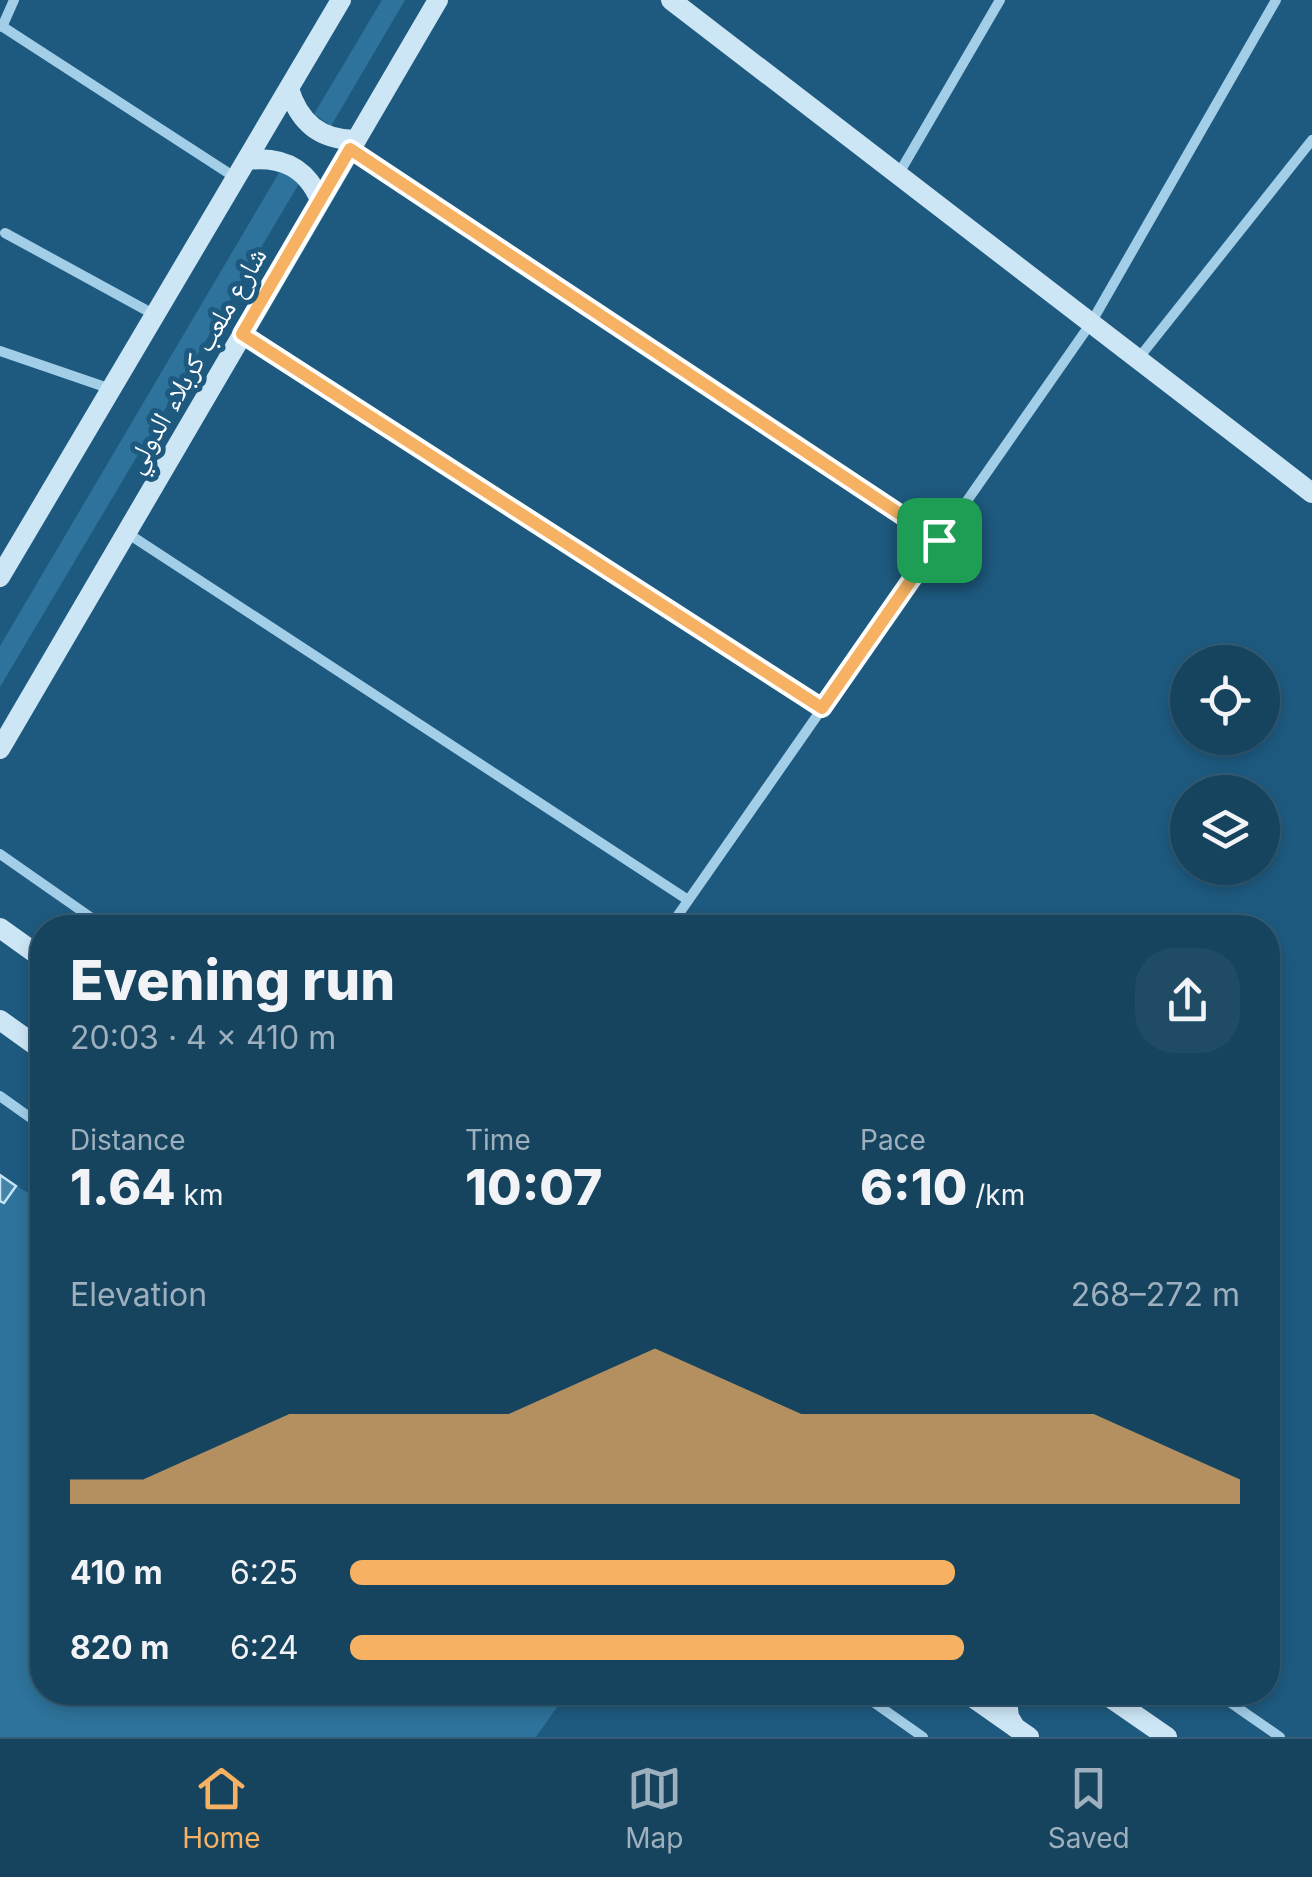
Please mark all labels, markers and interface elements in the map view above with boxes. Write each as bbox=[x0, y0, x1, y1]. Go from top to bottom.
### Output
street label: شارع ملعب كربلاء الدولي bbox=[117, 241, 279, 482]
pin bbox=[897, 498, 982, 583]
icon: arrive bbox=[912, 513, 967, 568]
map controls bbox=[1170, 645, 1280, 885]
button: locate bbox=[1170, 645, 1280, 755]
button: layers bbox=[1170, 775, 1280, 885]
text: Evening run bbox=[70, 947, 395, 1013]
button: share bbox=[1135, 948, 1240, 1053]
text: 20:03 · 4 × 410 m bbox=[70, 1018, 336, 1057]
text: Distance bbox=[70, 1123, 186, 1157]
text: Time bbox=[465, 1123, 531, 1157]
text: Pace bbox=[860, 1123, 926, 1157]
text: 1.64 bbox=[70, 1157, 176, 1217]
text: 10:07 bbox=[465, 1157, 602, 1217]
text: 6:10 bbox=[860, 1157, 967, 1217]
text: km bbox=[176, 1178, 223, 1212]
text: /km bbox=[967, 1178, 1025, 1212]
text: Elevation bbox=[70, 1275, 207, 1314]
text: 268–272 m bbox=[1071, 1275, 1240, 1314]
text: 410 m bbox=[70, 1553, 163, 1592]
text: 6:25 bbox=[230, 1553, 298, 1592]
text: 820 m bbox=[70, 1628, 169, 1667]
text: 6:24 bbox=[230, 1628, 299, 1667]
tab: Home bbox=[182, 1761, 261, 1855]
tab: Map bbox=[625, 1761, 683, 1855]
tab: Saved bbox=[1048, 1761, 1130, 1855]

